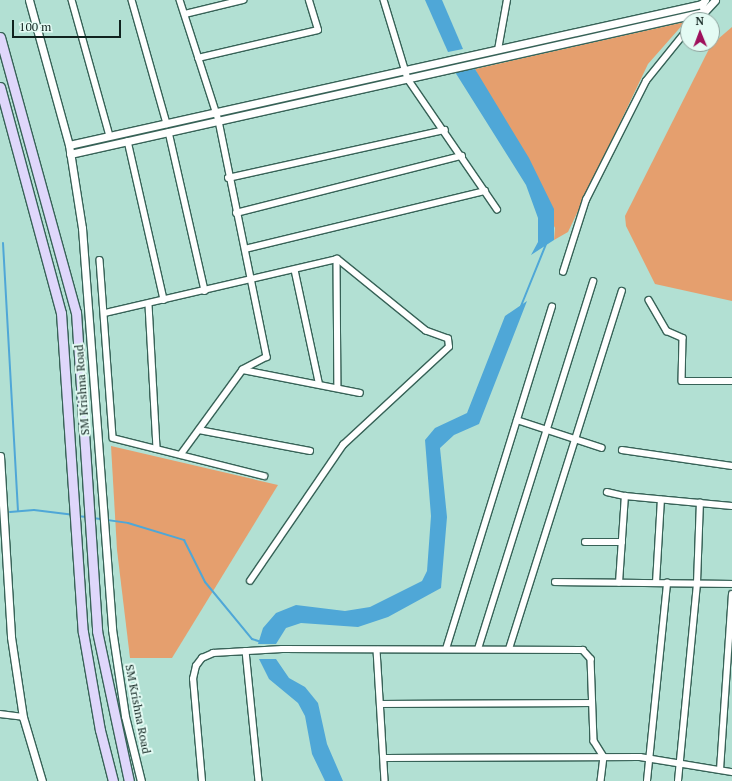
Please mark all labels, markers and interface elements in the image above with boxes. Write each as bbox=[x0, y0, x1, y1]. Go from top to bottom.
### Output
scale bar bbox=[14, 12, 123, 38]
north arrow bbox=[680, 12, 720, 52]
text: N bbox=[696, 14, 704, 28]
text: 100 m bbox=[19, 19, 51, 34]
street label: SM Krishna Road bbox=[72, 344, 92, 436]
street label: SM Krishna Road bbox=[122, 663, 154, 755]

